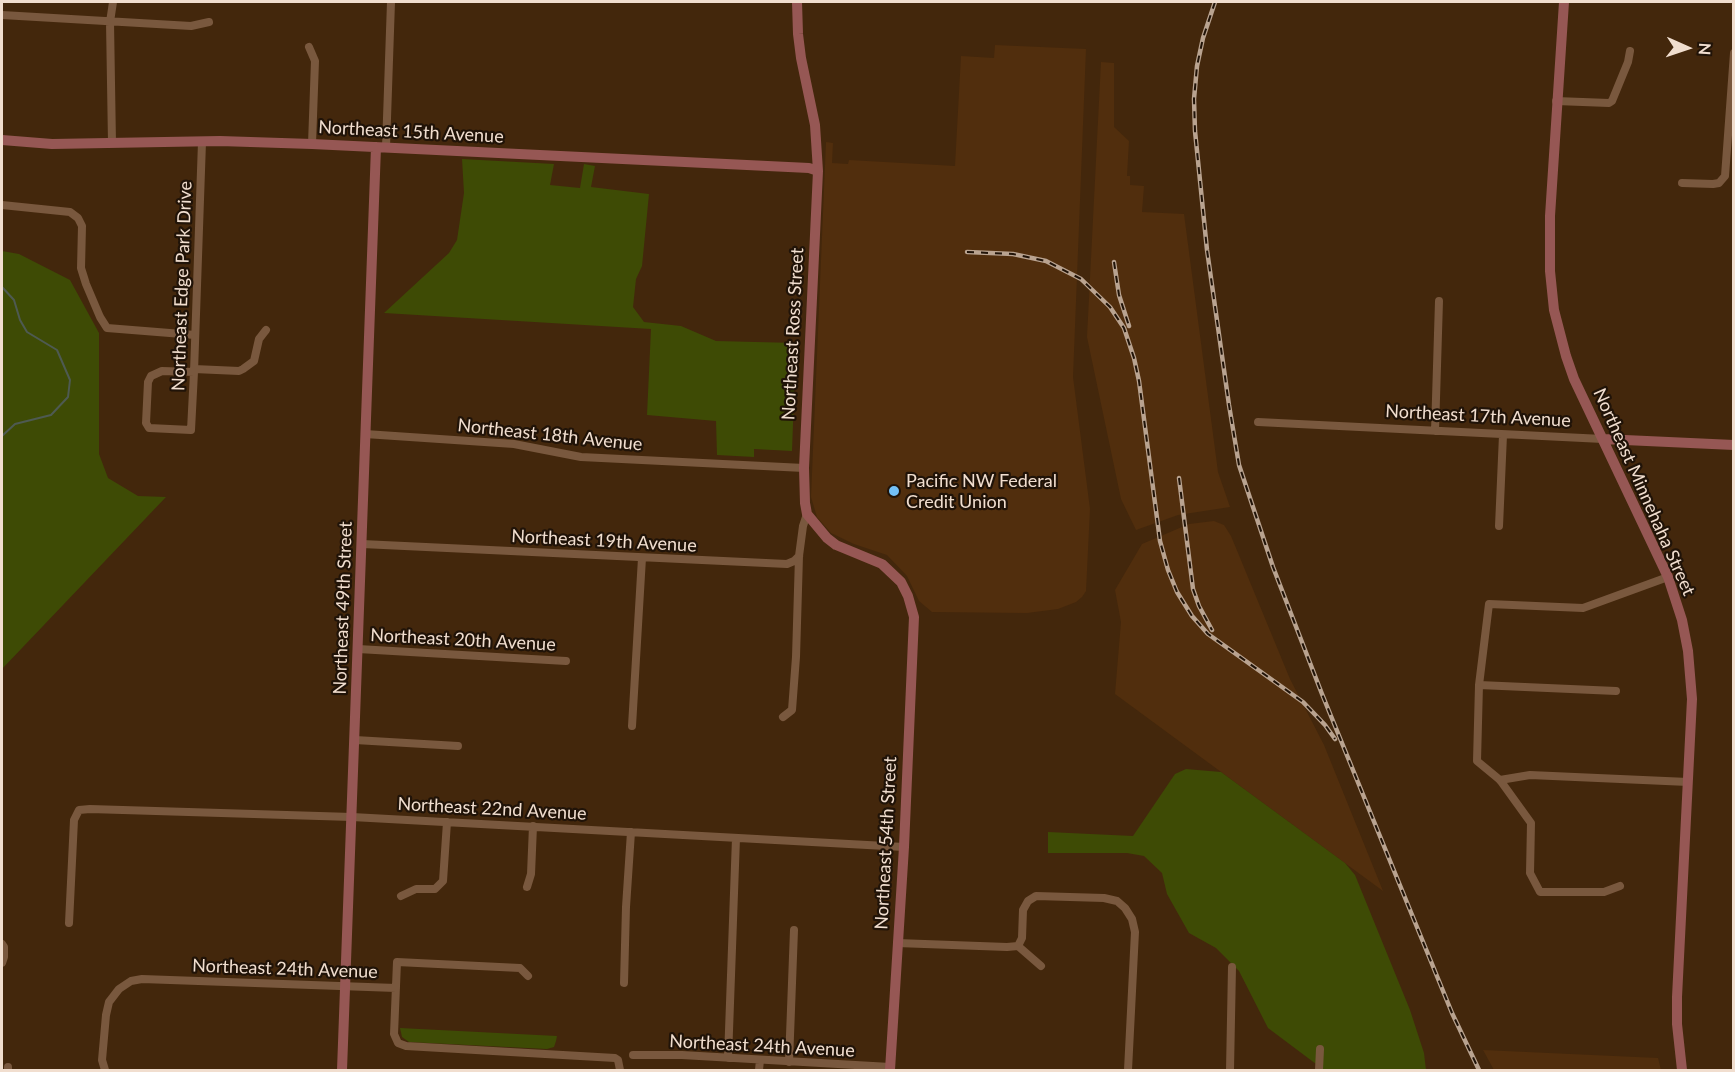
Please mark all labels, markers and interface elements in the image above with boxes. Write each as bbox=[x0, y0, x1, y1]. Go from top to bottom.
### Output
north arrow bbox=[1657, 18, 1717, 78]
text: N bbox=[1696, 42, 1715, 56]
street label: Northeast 15th Avenue bbox=[318, 116, 504, 148]
street label: Northeast Edge Park Drive bbox=[168, 181, 196, 391]
street label: Northeast Ross Street bbox=[778, 247, 808, 421]
street label: Northeast Minnehaha Street bbox=[1588, 385, 1700, 599]
street label: Northeast 17th Avenue bbox=[1385, 400, 1571, 432]
street label: Northeast 18th Avenue bbox=[457, 415, 643, 455]
place label: Pacific NW Federal Credit Union bbox=[906, 470, 1057, 512]
marker: Pacific NW Federal Credit Union bbox=[887, 484, 901, 498]
street label: Northeast 49th Street bbox=[329, 521, 357, 695]
street label: Northeast 19th Avenue bbox=[511, 525, 697, 557]
street label: Northeast 20th Avenue bbox=[370, 624, 556, 656]
street label: Northeast 54th Street bbox=[871, 756, 901, 930]
street label: Northeast 22nd Avenue bbox=[397, 793, 587, 825]
street label: Northeast 24th Avenue bbox=[192, 955, 378, 983]
street label: Northeast 24th Avenue bbox=[669, 1030, 855, 1062]

